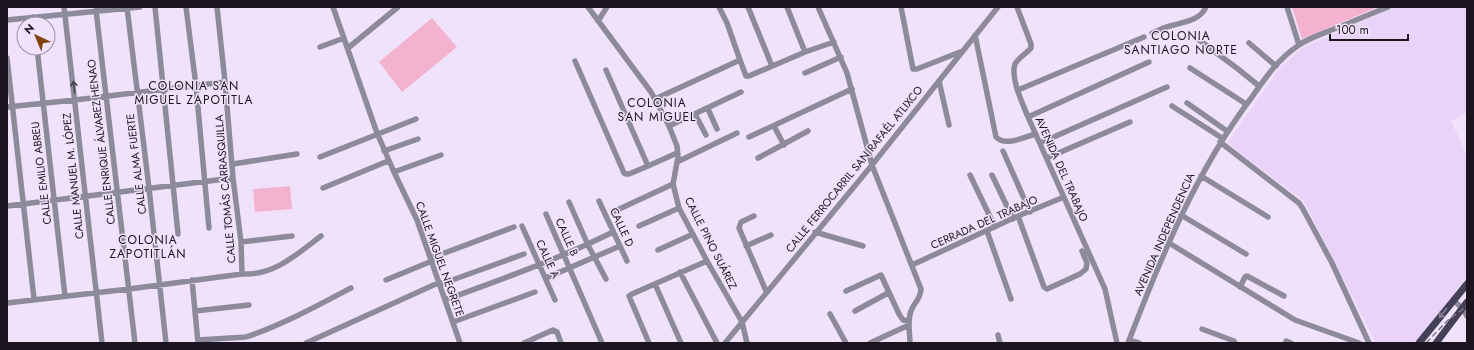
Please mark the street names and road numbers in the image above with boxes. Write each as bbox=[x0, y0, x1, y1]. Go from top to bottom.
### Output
street label: CALLE ENRIQUE ÁLVAREZ HENAO bbox=[83, 58, 119, 226]
street label: CALLE FERROCARRIL SAN RAFAÉL ATLIXCO bbox=[782, 82, 927, 256]
street label: CALLE MANUEL M. LÓPEZ bbox=[58, 112, 88, 240]
street label: CALLE ALMA FUERTE bbox=[122, 113, 150, 215]
street label: CALLE TOMÁS CARRASQUILLA bbox=[210, 114, 239, 264]
street label: AVENIDA DEL TRABAJO bbox=[1032, 114, 1092, 224]
street label: CALLE EMILIO ABREU bbox=[27, 120, 55, 225]
street label: AVENIDA INDEPENDENCIA bbox=[1130, 169, 1199, 298]
street label: CERRADA DEL TRABAJO bbox=[928, 191, 1040, 253]
street label: CALLE PINO SUÁREZ bbox=[681, 194, 741, 292]
street label: CALLE MIGUEL NEGRETE bbox=[412, 199, 468, 319]
street label: CALLE D bbox=[606, 205, 638, 250]
street label: CALLE B bbox=[552, 215, 582, 259]
street label: CALLE A bbox=[532, 237, 564, 282]

